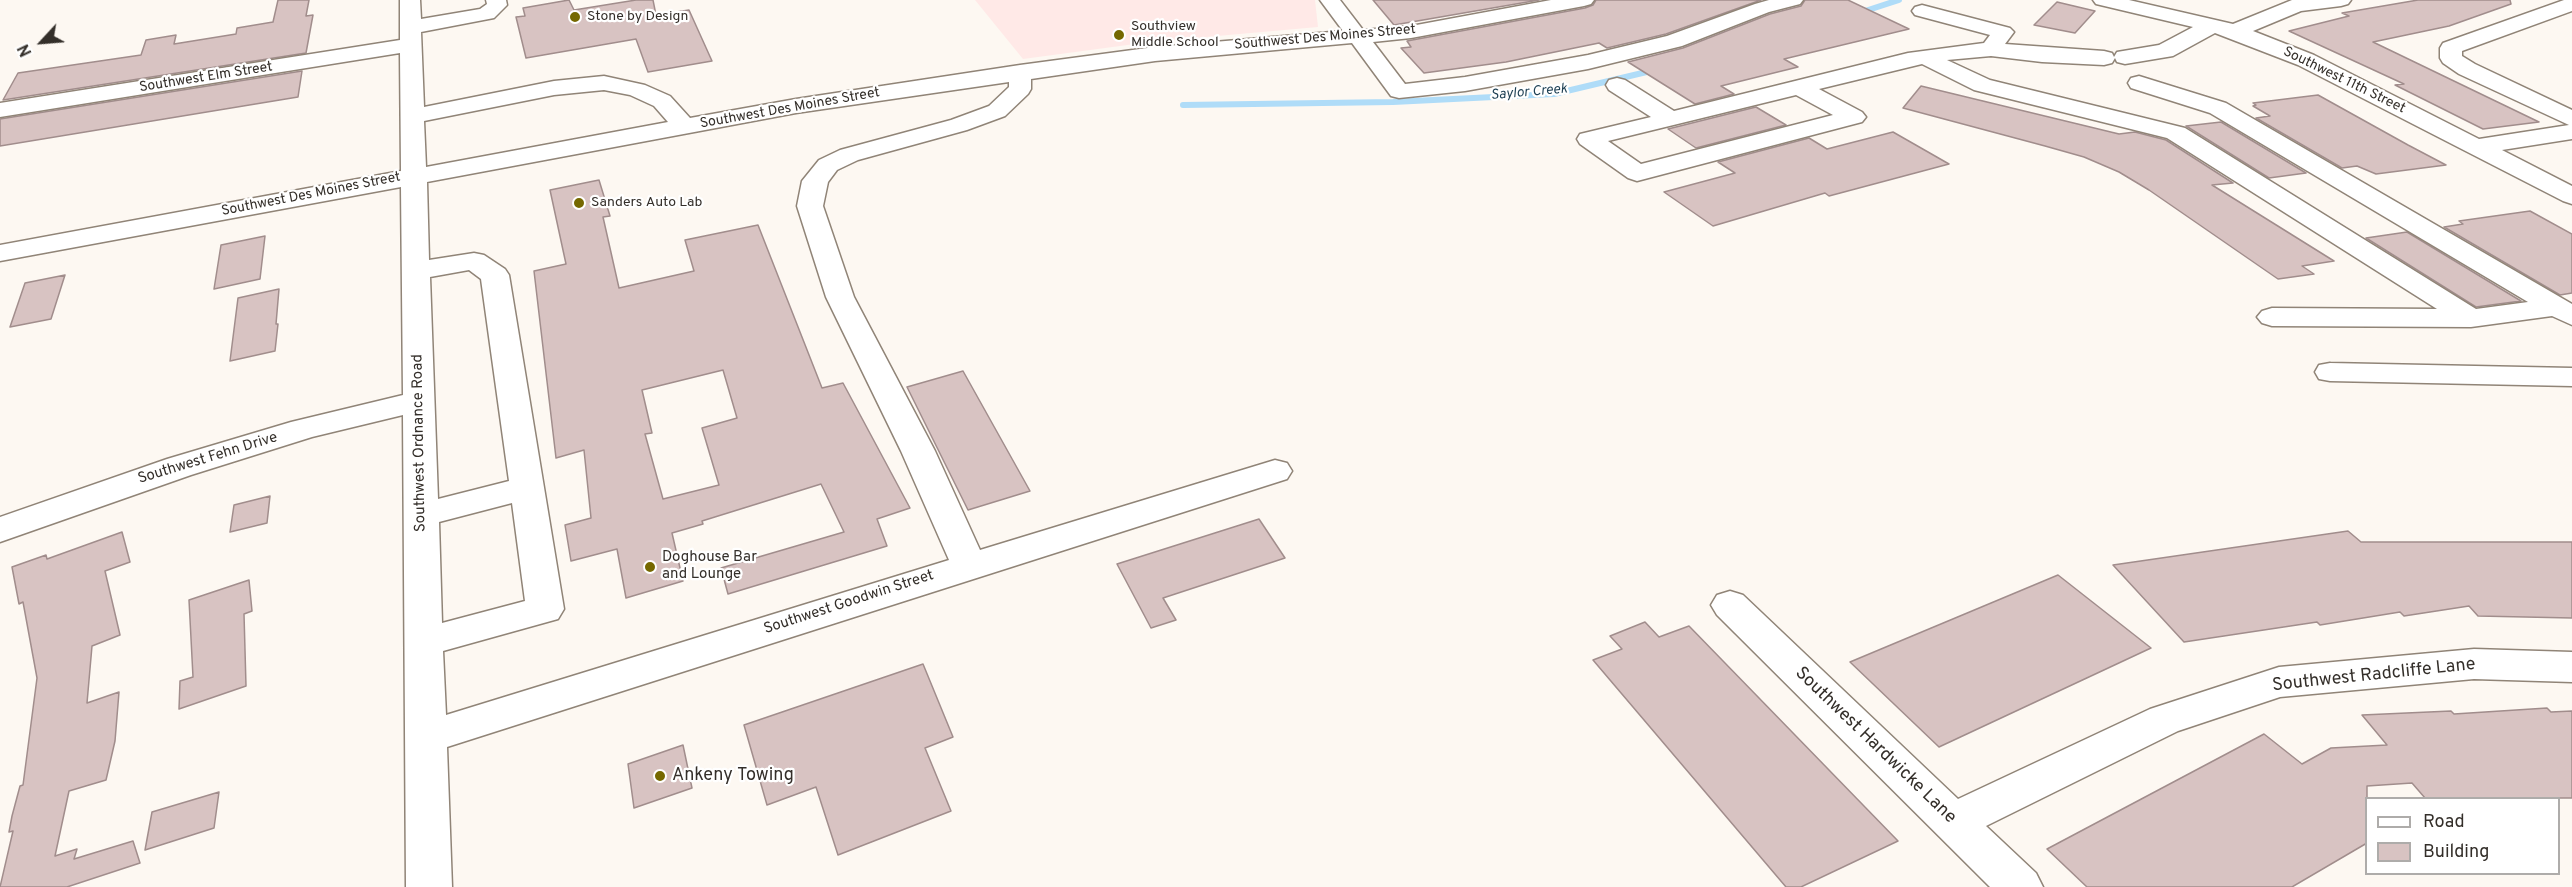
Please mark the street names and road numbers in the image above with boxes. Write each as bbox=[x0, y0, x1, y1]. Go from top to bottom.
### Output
street label: Southwest Des Moines Street bbox=[1234, 22, 1416, 54]
street label: Southwest 11th Street bbox=[2280, 44, 2408, 118]
street label: Southwest Elm Street bbox=[138, 59, 274, 97]
street label: Southwest Des Moines Street bbox=[699, 85, 881, 133]
street label: Southwest Des Moines Street bbox=[220, 169, 402, 221]
street label: Southwest Ordnance Road bbox=[409, 354, 431, 532]
street label: Southwest Fehn Drive bbox=[136, 429, 280, 489]
street label: Southwest Goodwin Street bbox=[762, 567, 936, 639]
street label: Southwest Radcliffe Lane bbox=[2271, 655, 2477, 697]
street label: Southwest Hardwicke Lane bbox=[1790, 663, 1960, 829]

